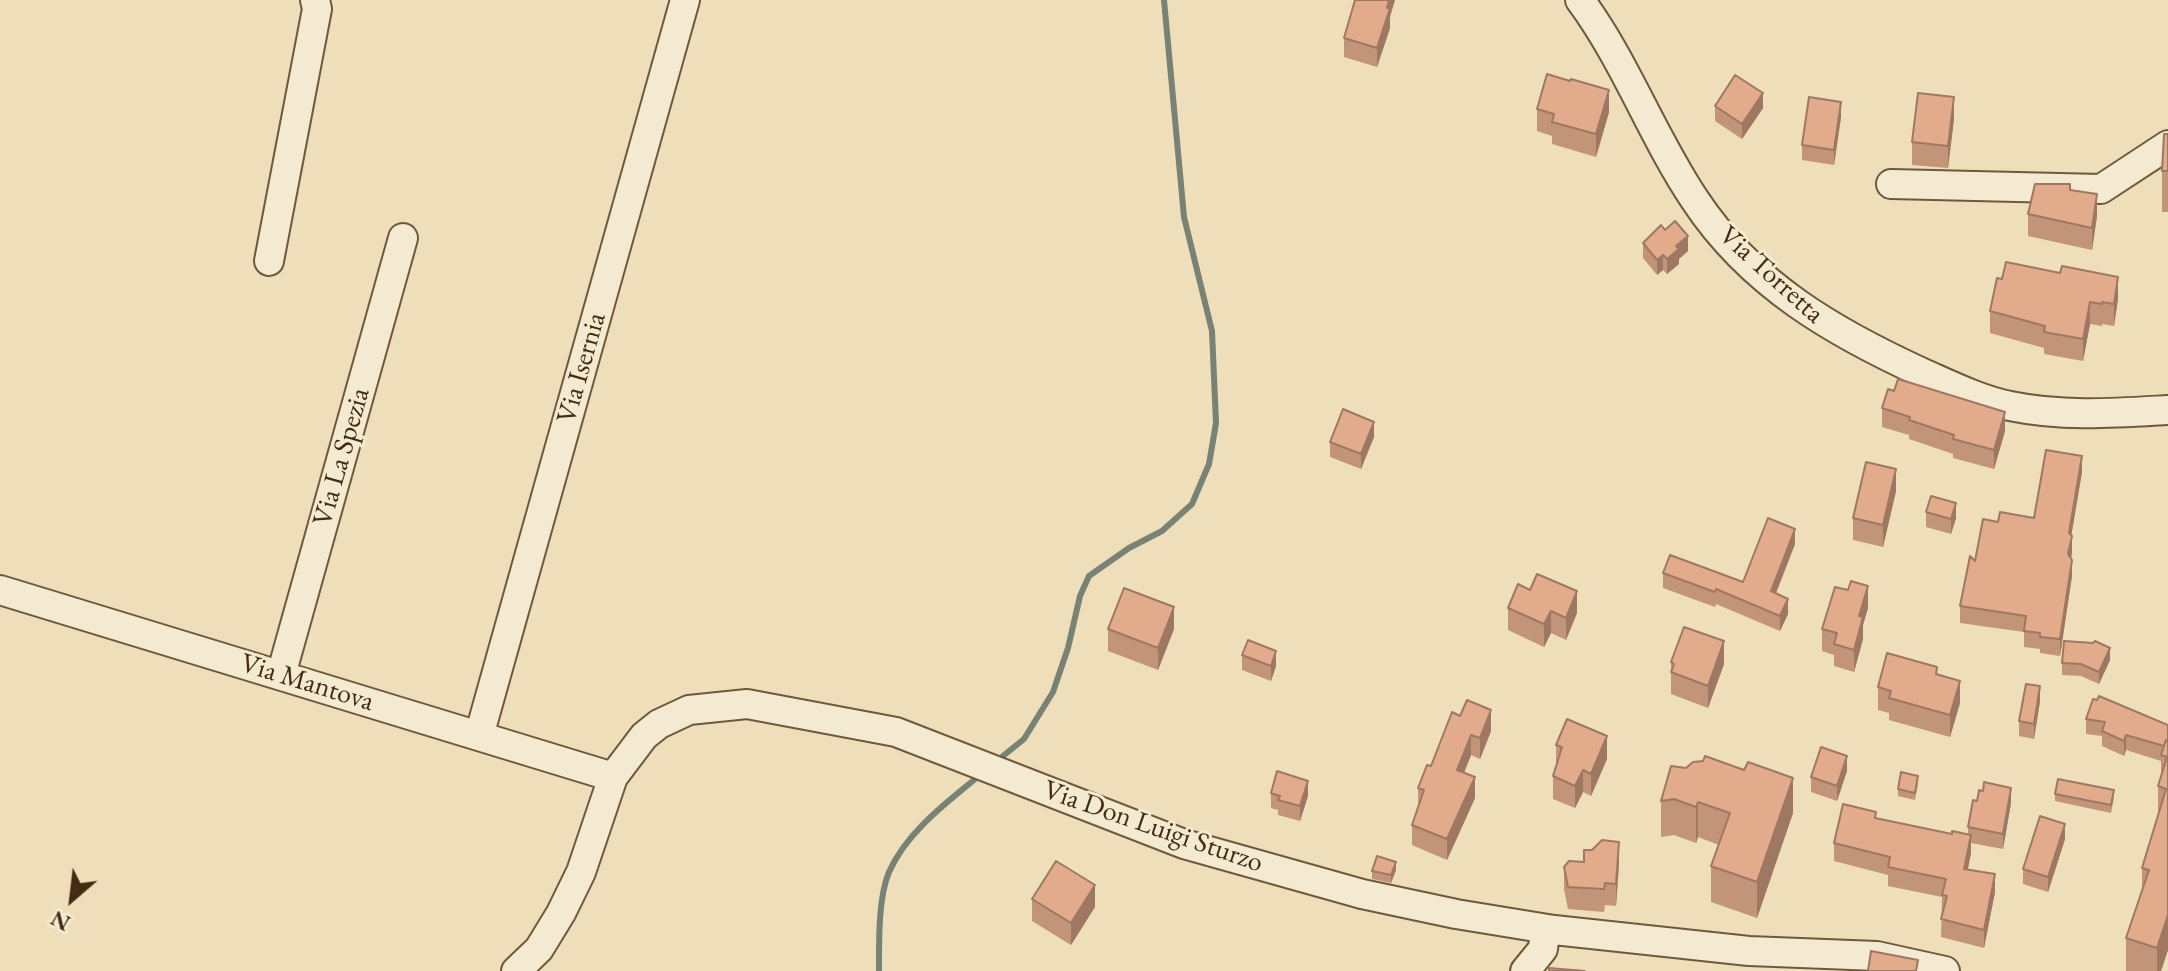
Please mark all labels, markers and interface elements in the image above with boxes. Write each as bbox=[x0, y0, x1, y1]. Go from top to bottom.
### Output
street label: Via Torretta bbox=[1711, 219, 1831, 331]
street label: Via Isernia bbox=[550, 309, 614, 427]
street label: Via La Spezia bbox=[306, 384, 378, 530]
street label: Via Mantova bbox=[236, 647, 378, 719]
street label: Via Don Luigi Sturzo bbox=[1039, 774, 1267, 880]
north arrow bbox=[32, 859, 112, 939]
text: N bbox=[46, 904, 75, 938]

